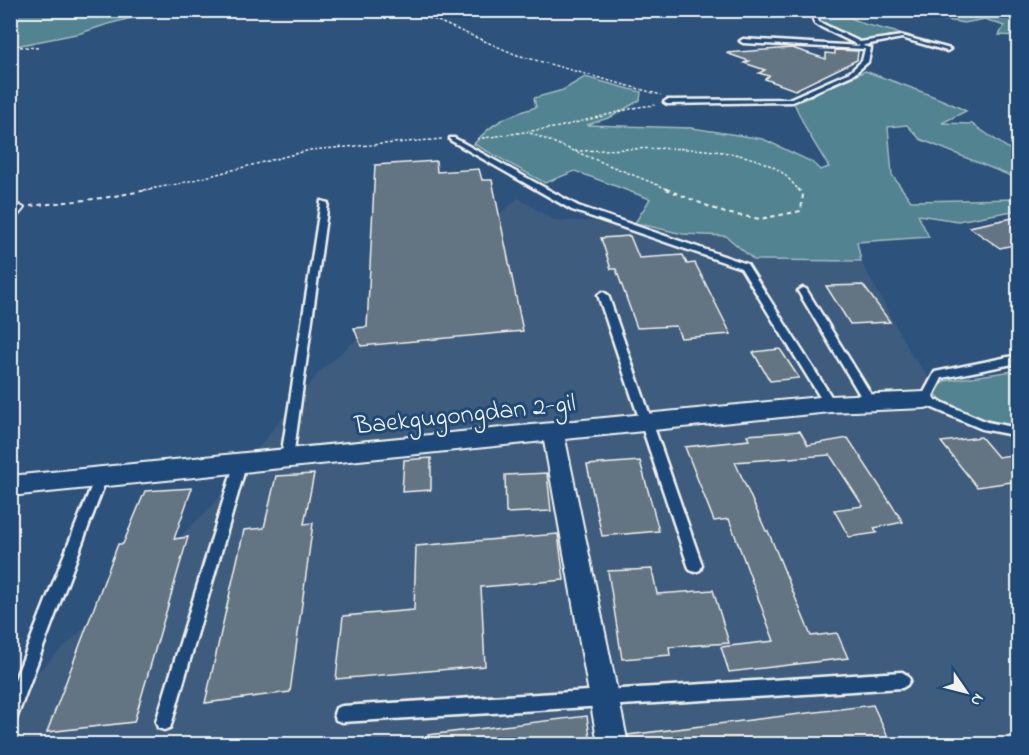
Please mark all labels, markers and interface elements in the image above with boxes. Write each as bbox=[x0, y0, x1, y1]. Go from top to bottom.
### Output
street label: Baekgugongdan 2-gil bbox=[352, 385, 578, 447]
north arrow bbox=[936, 662, 996, 722]
text: N bbox=[964, 688, 990, 711]

